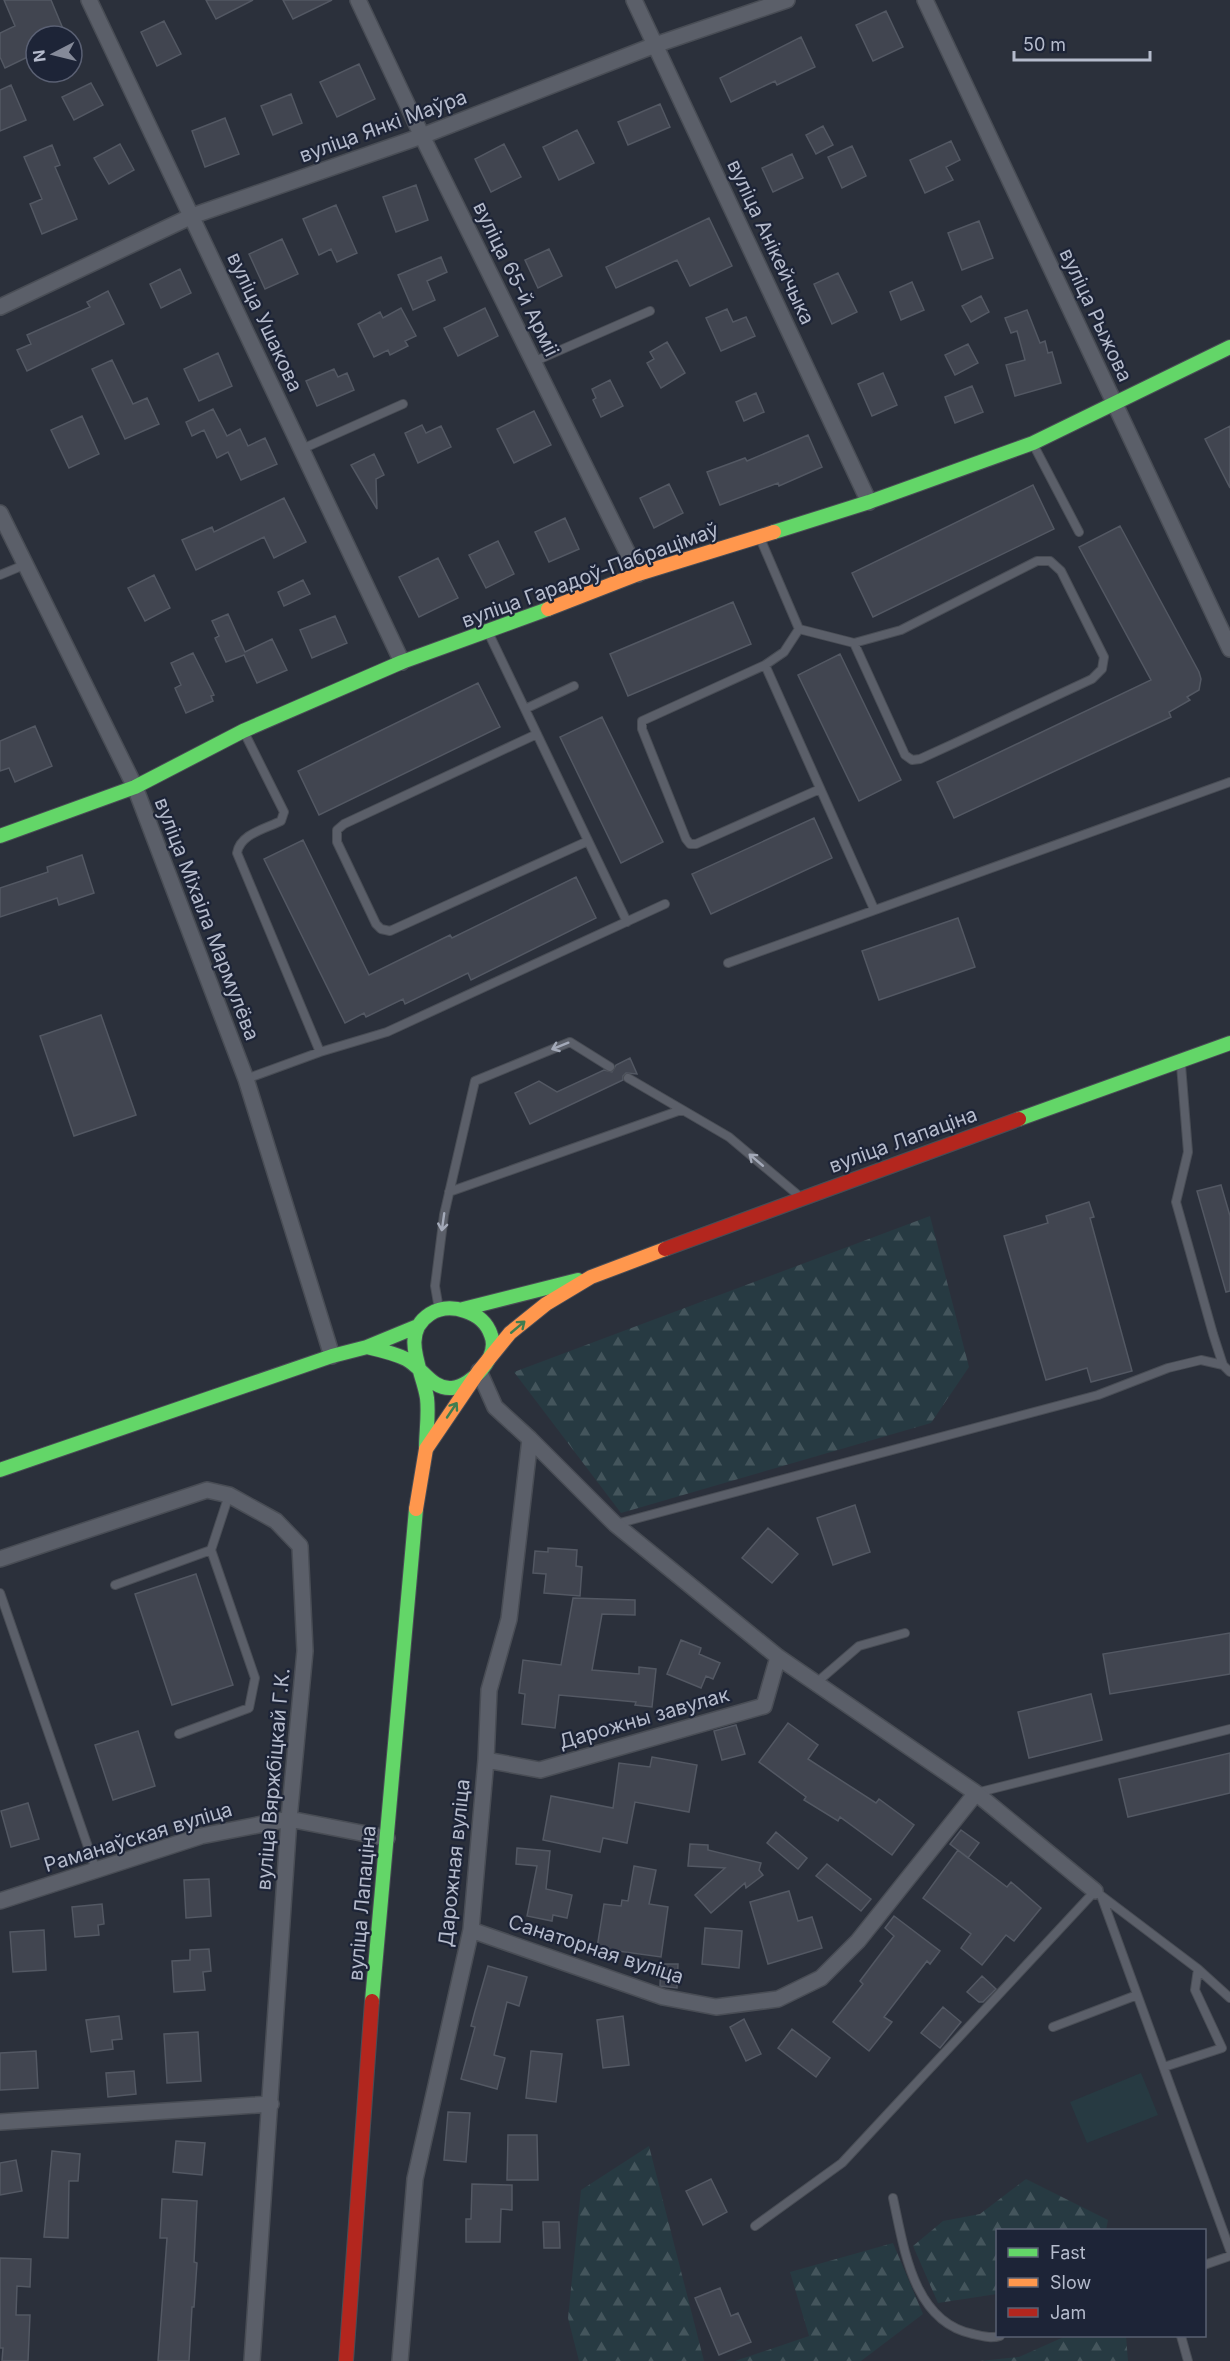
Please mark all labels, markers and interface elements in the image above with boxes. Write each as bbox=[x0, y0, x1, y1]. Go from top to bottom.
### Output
north arrow bbox=[24, 24, 84, 84]
scale bar bbox=[1014, 24, 1150, 62]
text: 50 m bbox=[1023, 34, 1066, 55]
text: N bbox=[28, 49, 50, 63]
street label: вуліца Янкі Маўра bbox=[296, 85, 470, 167]
street label: вуліца Анікейчыка bbox=[722, 156, 820, 328]
street label: вуліца 65-й Арміі bbox=[468, 198, 564, 360]
street label: вуліца Рыжова bbox=[1055, 244, 1137, 386]
street label: вуліца Ушакова bbox=[222, 248, 308, 396]
street label: вуліца Гарадоў-Пабрацімаў bbox=[458, 517, 722, 633]
street label: вуліца Міхаіла Мармулёва bbox=[150, 794, 264, 1044]
one-way arrow bbox=[551, 1041, 570, 1052]
street label: вуліца Лапаціна bbox=[826, 1102, 980, 1178]
one-way arrow bbox=[748, 1154, 764, 1167]
one-way arrow bbox=[437, 1212, 448, 1232]
one-way arrow bbox=[510, 1321, 526, 1334]
one-way arrow bbox=[446, 1402, 458, 1418]
street label: вуліца Вяржбіцкай Г.К. bbox=[251, 1667, 295, 1891]
street label: Дарожны завулак bbox=[556, 1682, 732, 1754]
street label: Дарожная вуліца bbox=[433, 1778, 475, 1948]
street label: Раманаўская вуліца bbox=[41, 1797, 235, 1877]
street label: вуліца Лапаціна bbox=[343, 1824, 381, 1982]
street label: Санаторная вуліца bbox=[505, 1909, 687, 1989]
legend bbox=[996, 2229, 1206, 2337]
text: Fast bbox=[1050, 2242, 1086, 2263]
text: Slow bbox=[1050, 2272, 1091, 2293]
text: Jam bbox=[1050, 2302, 1086, 2323]

